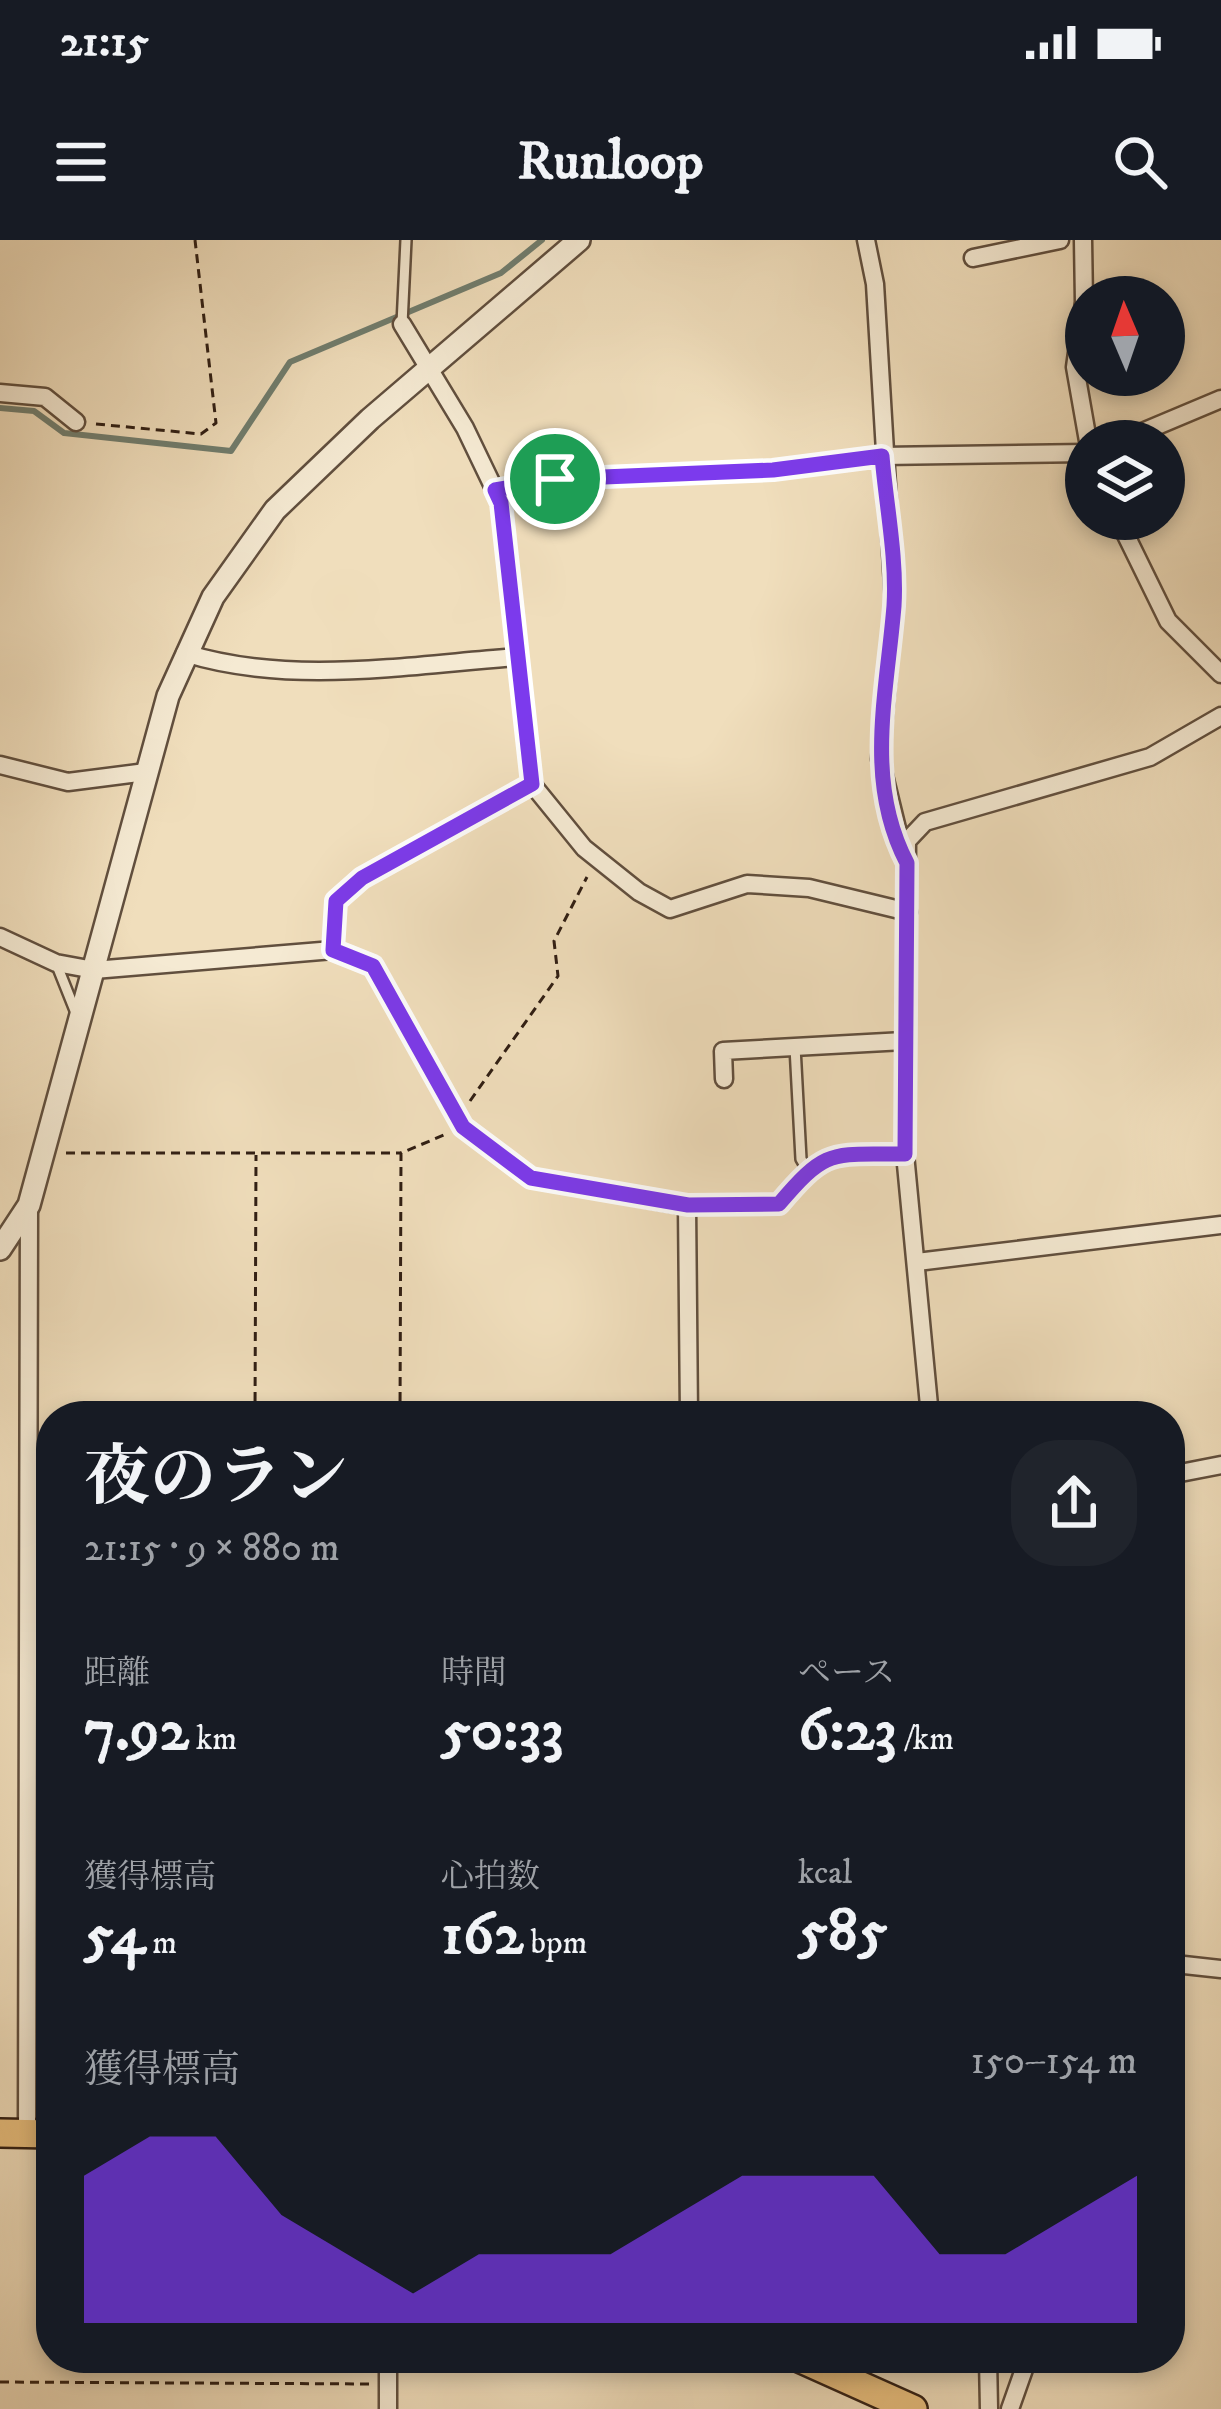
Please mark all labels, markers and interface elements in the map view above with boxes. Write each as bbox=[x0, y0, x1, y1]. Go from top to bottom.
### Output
text: 21:15 bbox=[60, 14, 149, 70]
icon: menu bbox=[48, 129, 114, 195]
text: Runloop bbox=[518, 129, 703, 196]
icon: search bbox=[1107, 129, 1173, 195]
north arrow bbox=[1065, 276, 1185, 396]
map controls bbox=[1065, 276, 1185, 540]
button: layers bbox=[1065, 420, 1185, 540]
pin bbox=[504, 428, 606, 530]
icon: arrive bbox=[522, 446, 588, 512]
text: 夜のラン bbox=[84, 1438, 348, 1520]
button: share bbox=[1011, 1440, 1137, 1566]
text: 21:15 · 9 × 880 m bbox=[84, 1524, 340, 1573]
text: 距離 bbox=[84, 1653, 150, 1694]
text: 時間 bbox=[441, 1653, 507, 1694]
text: ペース bbox=[798, 1653, 895, 1694]
text: 7.92 bbox=[84, 1694, 189, 1769]
text: 50:33 bbox=[441, 1694, 564, 1769]
text: 6:23 bbox=[798, 1694, 897, 1769]
text: km bbox=[189, 1719, 237, 1760]
text: /km bbox=[897, 1719, 954, 1760]
text: kcal bbox=[798, 1853, 852, 1894]
text: 獲得標高 bbox=[84, 1857, 216, 1898]
text: 心拍数 bbox=[441, 1857, 540, 1898]
text: 585 bbox=[798, 1894, 888, 1969]
text: 54 bbox=[84, 1898, 145, 1973]
text: 162 bbox=[441, 1898, 524, 1973]
text: m bbox=[145, 1923, 177, 1964]
text: bpm bbox=[524, 1923, 587, 1964]
text: 150–154 m bbox=[971, 2037, 1137, 2086]
text: 獲得標高 bbox=[84, 2046, 240, 2095]

